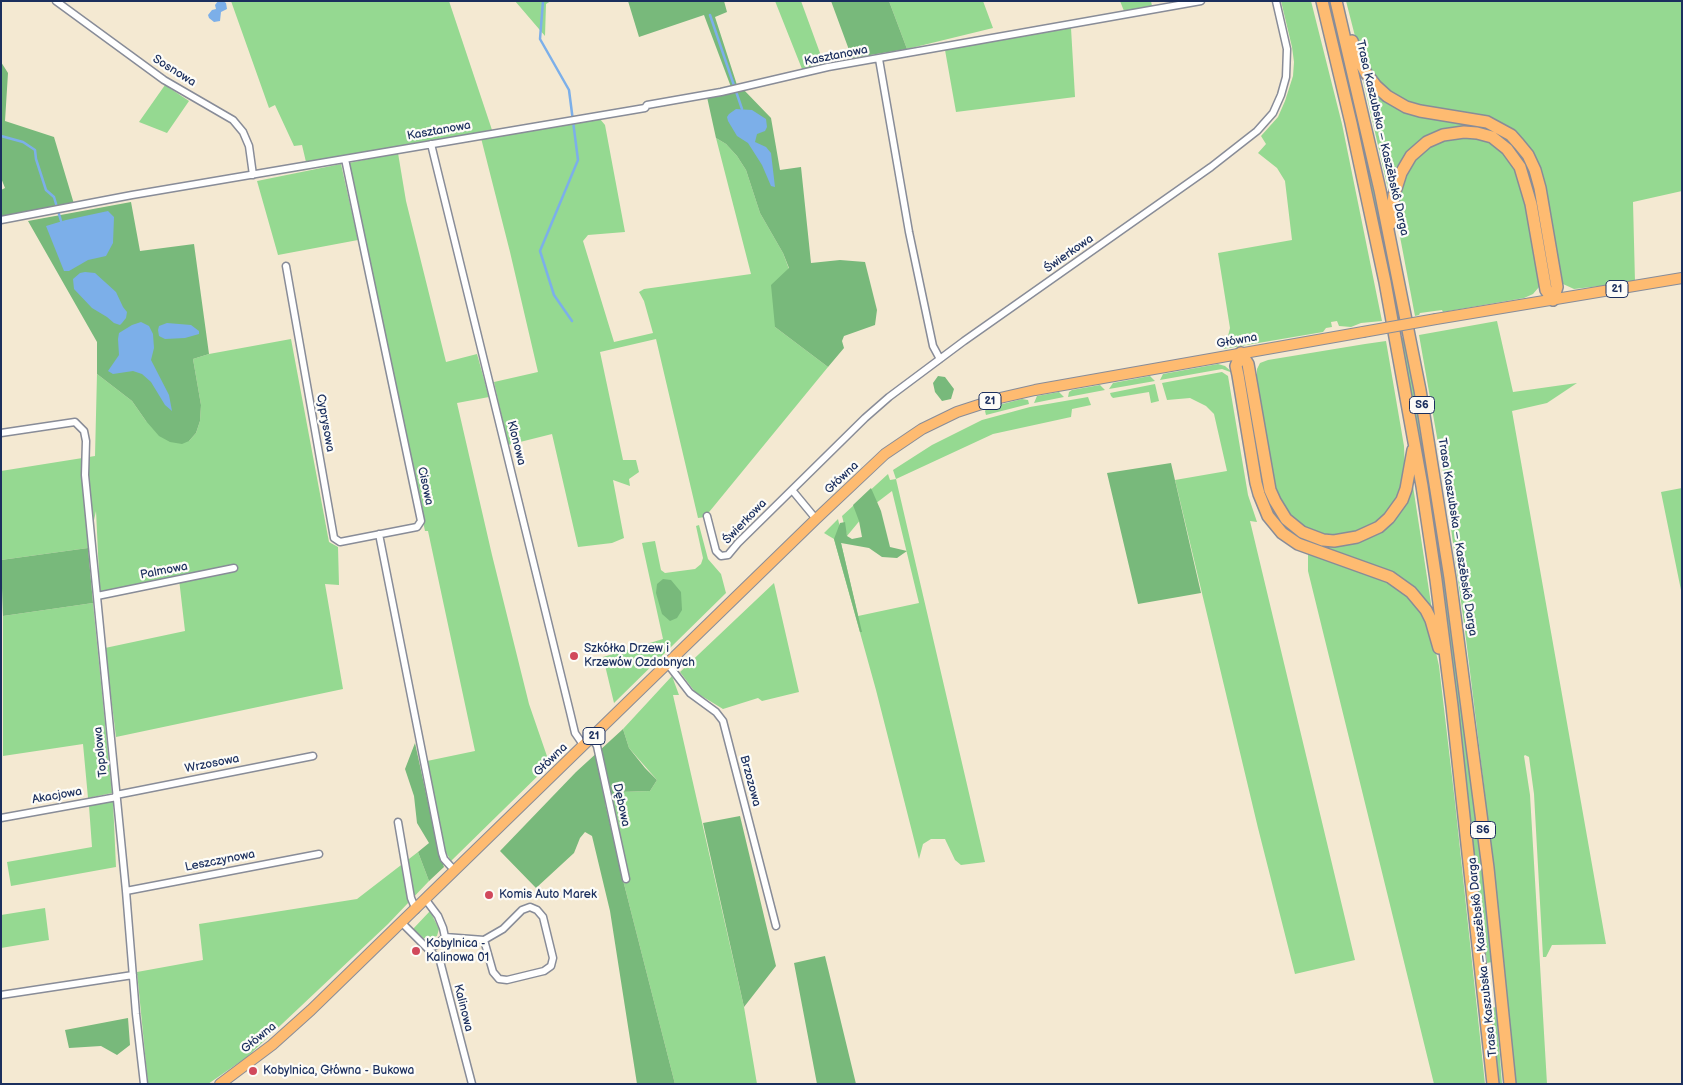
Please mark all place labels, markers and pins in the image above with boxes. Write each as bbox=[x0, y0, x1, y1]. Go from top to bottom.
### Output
place label: Szkółka Drzew i Krzewów Ozdobnych bbox=[584, 642, 695, 670]
marker: Szkółka Drzew i Krzewów Ozdobnych bbox=[568, 650, 580, 662]
place label: Komis Auto Marek bbox=[499, 888, 597, 902]
marker: Komis Auto Marek bbox=[483, 889, 495, 901]
place label: Kobylnica - Kalinowa 01 bbox=[426, 937, 489, 965]
marker: Kobylnica - Kalinowa 01 bbox=[410, 945, 422, 957]
place label: Kobylnica, Główna - Bukowa bbox=[263, 1064, 414, 1078]
marker: Kobylnica, Główna - Bukowa bbox=[247, 1065, 259, 1077]

